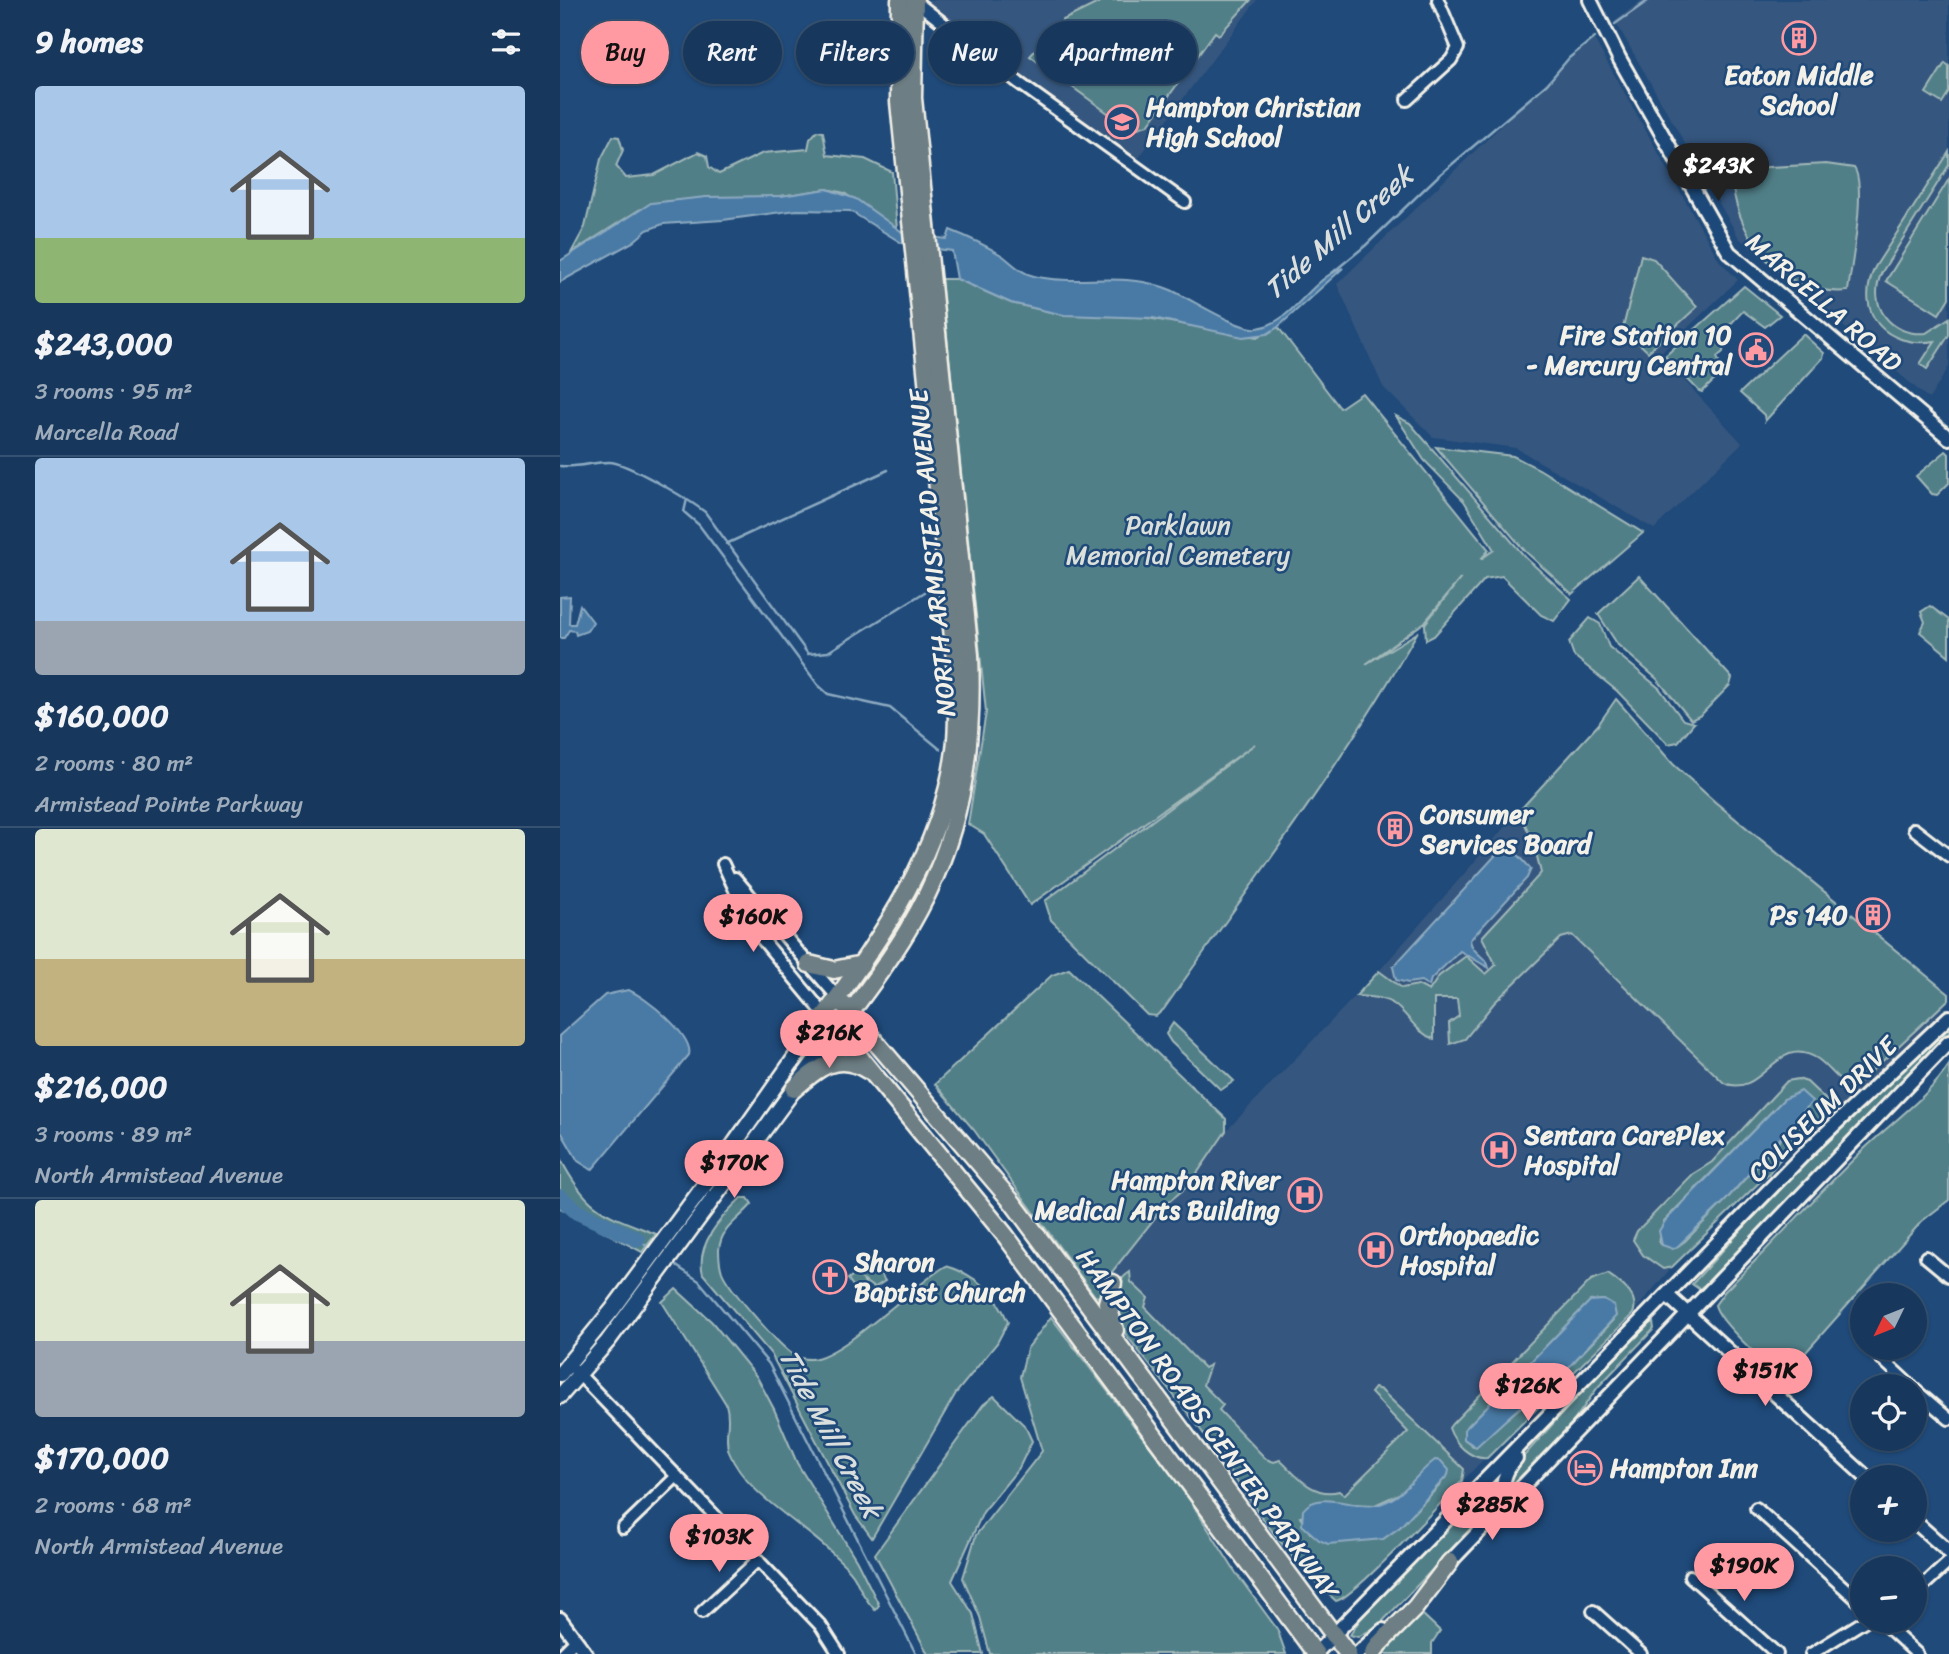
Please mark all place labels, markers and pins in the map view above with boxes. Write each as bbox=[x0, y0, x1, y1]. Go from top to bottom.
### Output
building icon: Eaton Middle School bbox=[1780, 19, 1818, 57]
place label: Eaton Middle School bbox=[1724, 52, 1874, 128]
place label: Hampton Christian High School bbox=[1146, 84, 1362, 160]
school or university icon: Hampton Christian High School bbox=[1103, 103, 1141, 141]
pin: $243K bbox=[1669, 144, 1767, 203]
place label: Fire Station 10 - Mercury Central bbox=[1526, 312, 1734, 388]
public building icon: Fire Station 10 - Mercury Central bbox=[1737, 331, 1775, 369]
place label: Consumer Services Board bbox=[1419, 791, 1593, 867]
building icon: Consumer Services Board bbox=[1376, 810, 1414, 848]
place label: Ps 140 bbox=[1770, 892, 1848, 938]
pin: $160K bbox=[704, 894, 802, 954]
building icon: Ps 140 bbox=[1854, 896, 1892, 934]
pin: $216K bbox=[780, 1010, 878, 1070]
place label: Sentara CarePlex Hospital bbox=[1523, 1112, 1725, 1188]
hospital icon: Sentara CarePlex Hospital bbox=[1480, 1131, 1518, 1169]
pin: $170K bbox=[685, 1140, 783, 1200]
place label: Hampton River Medical Arts Building bbox=[1034, 1157, 1282, 1233]
hospital icon: Hampton River Medical Arts Building bbox=[1286, 1176, 1324, 1214]
place label: Orthopaedic Hospital bbox=[1400, 1212, 1540, 1288]
hospital icon: Orthopaedic Hospital bbox=[1357, 1231, 1395, 1269]
place label: Sharon Baptist Church bbox=[853, 1239, 1026, 1315]
church icon: Sharon Baptist Church bbox=[811, 1258, 849, 1296]
pin: $151K bbox=[1716, 1348, 1814, 1408]
pin: $126K bbox=[1479, 1364, 1577, 1423]
place label: Hampton Inn bbox=[1610, 1445, 1759, 1491]
hotel icon: Hampton Inn bbox=[1566, 1449, 1604, 1487]
pin: $285K bbox=[1443, 1482, 1541, 1542]
pin: $103K bbox=[670, 1514, 768, 1574]
pin: $190K bbox=[1695, 1544, 1793, 1603]

